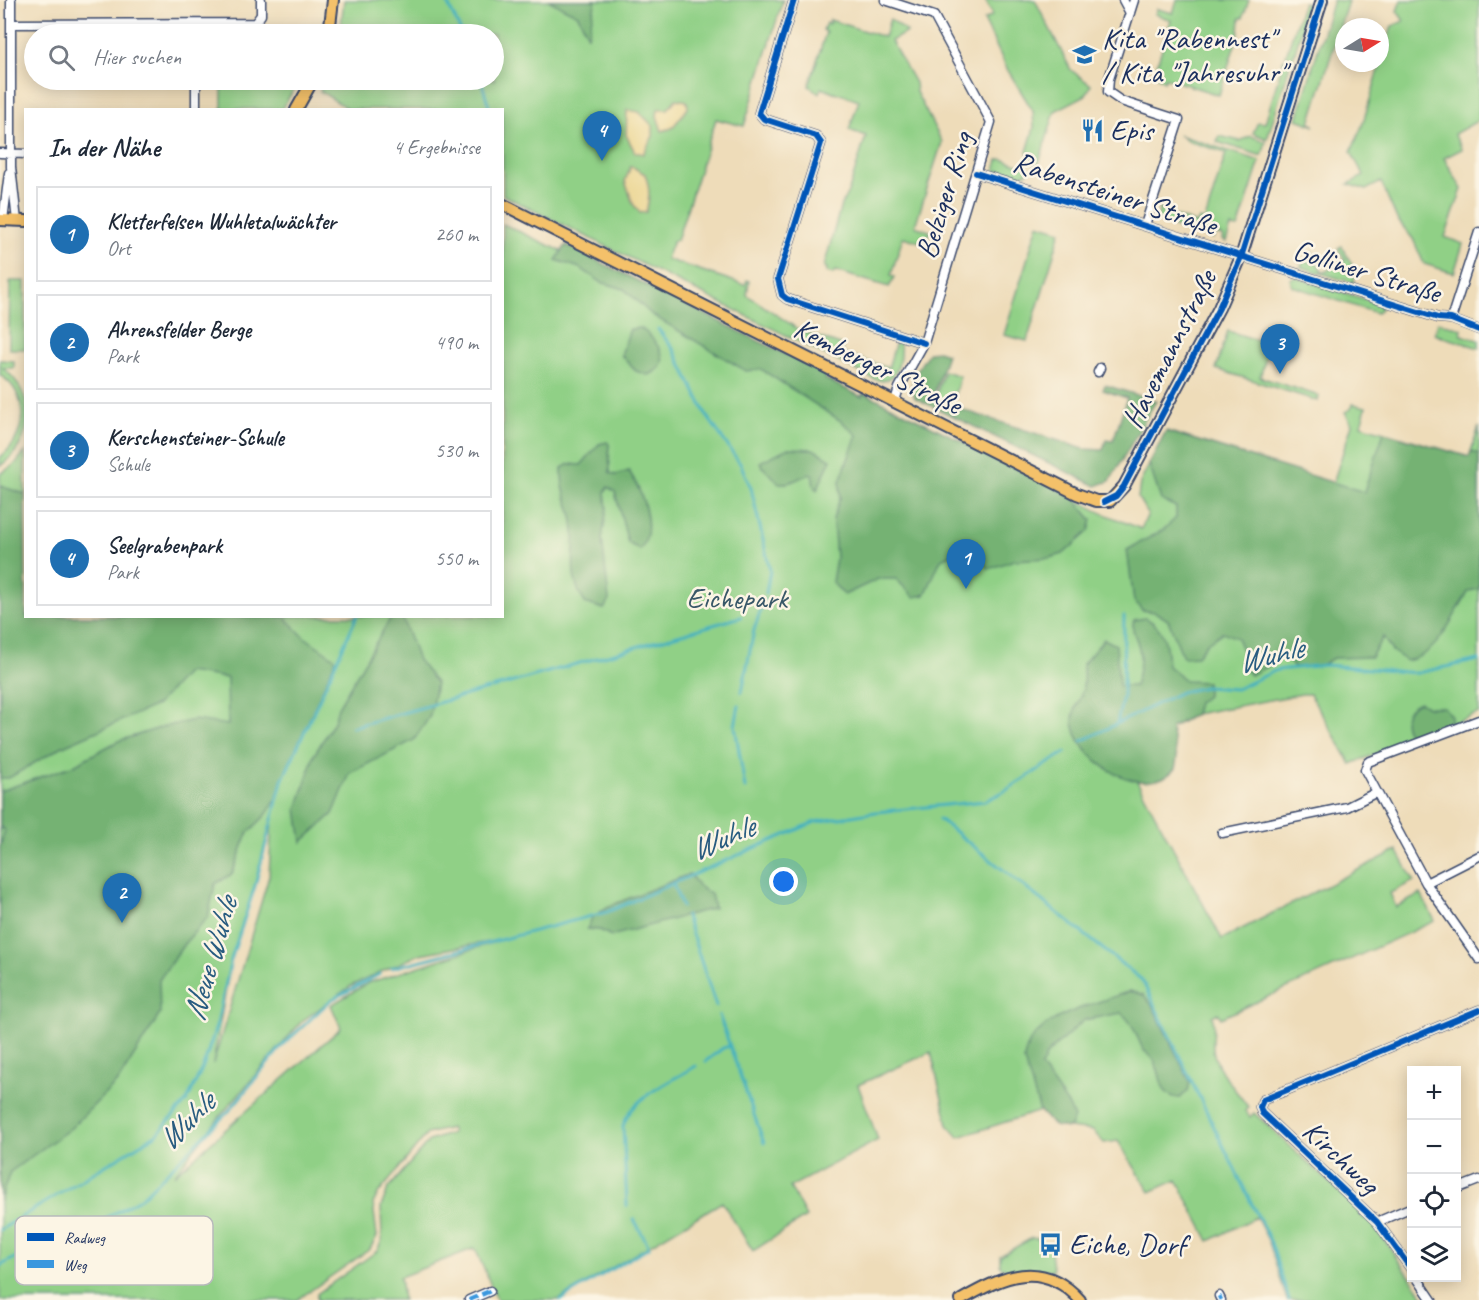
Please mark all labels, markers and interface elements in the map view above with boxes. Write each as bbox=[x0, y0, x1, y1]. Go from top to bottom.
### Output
north arrow bbox=[1335, 18, 1389, 72]
place label: Kita "Rabennest" / Kita "Jahresuhr" bbox=[1102, 19, 1292, 91]
search box bbox=[24, 24, 504, 90]
icon: search bbox=[45, 41, 78, 74]
school or university icon: Kita "Rabennest" / Kita "Jahresuhr" bbox=[1071, 42, 1097, 68]
text: Hier suchen bbox=[93, 43, 181, 71]
place label: Epis bbox=[1110, 111, 1156, 149]
pin: 4 bbox=[582, 112, 622, 161]
restaurant icon: Epis bbox=[1079, 117, 1105, 143]
street label: Belziger Ring bbox=[907, 125, 982, 263]
text: In der Nähe bbox=[48, 131, 160, 164]
text: 4 Ergebnisse bbox=[393, 135, 480, 160]
street label: Rabensteiner Straße bbox=[1008, 142, 1224, 245]
text: Kletterfelsen Wuhletalwächter bbox=[107, 208, 336, 236]
text: 1 bbox=[65, 222, 74, 247]
text: 260 m bbox=[435, 222, 478, 247]
street label: Golliner Straße bbox=[1289, 231, 1448, 312]
text: Ort bbox=[107, 236, 131, 261]
street label: Havemannstraße bbox=[1113, 262, 1226, 434]
street label: Kemberger Straße bbox=[788, 309, 970, 424]
text: Ahrensfelder Berge bbox=[107, 316, 251, 344]
pin: 3 bbox=[1260, 324, 1300, 374]
text: 2 bbox=[65, 330, 74, 355]
text: 490 m bbox=[435, 330, 478, 355]
text: Park bbox=[107, 344, 139, 369]
text: Kerschensteiner-Schule bbox=[107, 424, 284, 452]
text: 3 bbox=[65, 438, 74, 463]
text: 530 m bbox=[435, 438, 478, 463]
text: Schule bbox=[107, 452, 150, 477]
text: Seelgrabenpark bbox=[107, 532, 222, 560]
pin: 1 bbox=[946, 540, 986, 589]
text: 4 bbox=[65, 546, 74, 571]
text: 550 m bbox=[435, 546, 478, 571]
text: Park bbox=[107, 560, 139, 585]
park label: Eichepark bbox=[687, 579, 789, 617]
water label: Wuhle bbox=[1233, 626, 1311, 683]
water label: Wuhle bbox=[684, 805, 764, 870]
your location bbox=[769, 867, 798, 896]
pin: 2 bbox=[102, 874, 142, 923]
water label: Neue Wuhle bbox=[173, 889, 248, 1025]
map controls bbox=[1407, 1066, 1461, 1282]
button: + bbox=[1407, 1066, 1461, 1120]
water label: Wuhle bbox=[148, 1080, 227, 1159]
street label: Kirchweg bbox=[1295, 1112, 1389, 1204]
button: − bbox=[1407, 1120, 1461, 1174]
button: locate bbox=[1407, 1174, 1461, 1228]
legend bbox=[15, 1216, 213, 1285]
place label: Eiche, Dorf bbox=[1069, 1225, 1192, 1263]
text: Radweg bbox=[64, 1228, 106, 1248]
button: layers bbox=[1407, 1228, 1461, 1282]
bus stop icon: Eiche, Dorf bbox=[1038, 1231, 1064, 1257]
text: Weg bbox=[64, 1255, 88, 1275]

